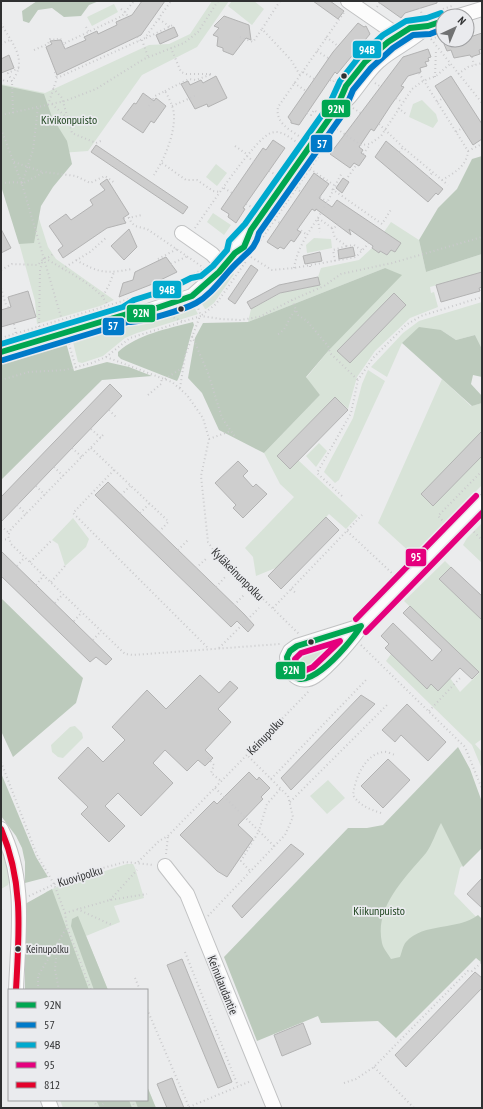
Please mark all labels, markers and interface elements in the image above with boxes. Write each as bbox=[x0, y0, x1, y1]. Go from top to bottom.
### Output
north arrow bbox=[435, 8, 475, 48]
text: N bbox=[455, 14, 469, 28]
line badge: 94B bbox=[352, 40, 382, 59]
text: 94B bbox=[359, 43, 376, 57]
unlabelled marker bbox=[339, 71, 349, 81]
line badge: 92N bbox=[321, 99, 351, 118]
text: 92N bbox=[328, 102, 344, 116]
park label: Kivikonpuisto bbox=[41, 112, 97, 127]
line badge: 57 bbox=[310, 134, 333, 153]
text: 57 bbox=[317, 137, 327, 151]
line badge: 94B bbox=[152, 280, 182, 299]
text: 94B bbox=[159, 283, 176, 297]
line badge: 92N bbox=[126, 304, 156, 323]
unlabelled marker bbox=[176, 304, 186, 314]
text: 92N bbox=[133, 306, 149, 320]
line badge: 57 bbox=[102, 317, 125, 336]
text: 57 bbox=[108, 319, 118, 333]
street label: Kyläkeinunpolku bbox=[209, 545, 267, 603]
line badge: 95 bbox=[405, 548, 427, 567]
text: 95 bbox=[411, 550, 421, 564]
unlabelled marker bbox=[306, 637, 316, 647]
line badge: 92N bbox=[275, 661, 306, 680]
text: 92N bbox=[283, 663, 299, 677]
street label: Keinupolku bbox=[243, 714, 287, 758]
street label: Kuovipolku bbox=[56, 862, 104, 890]
park label: Kiikunpuisto bbox=[353, 903, 405, 918]
place label: Keinupolku bbox=[26, 942, 69, 956]
marker: Keinupolku bbox=[13, 944, 23, 954]
street label: Keinulaudantie bbox=[204, 953, 242, 1017]
legend bbox=[8, 989, 148, 1101]
text: 92N bbox=[44, 997, 61, 1012]
text: 57 bbox=[44, 1017, 55, 1032]
text: 94B bbox=[44, 1037, 61, 1052]
text: 95 bbox=[44, 1057, 55, 1072]
text: 812 bbox=[44, 1077, 60, 1092]

